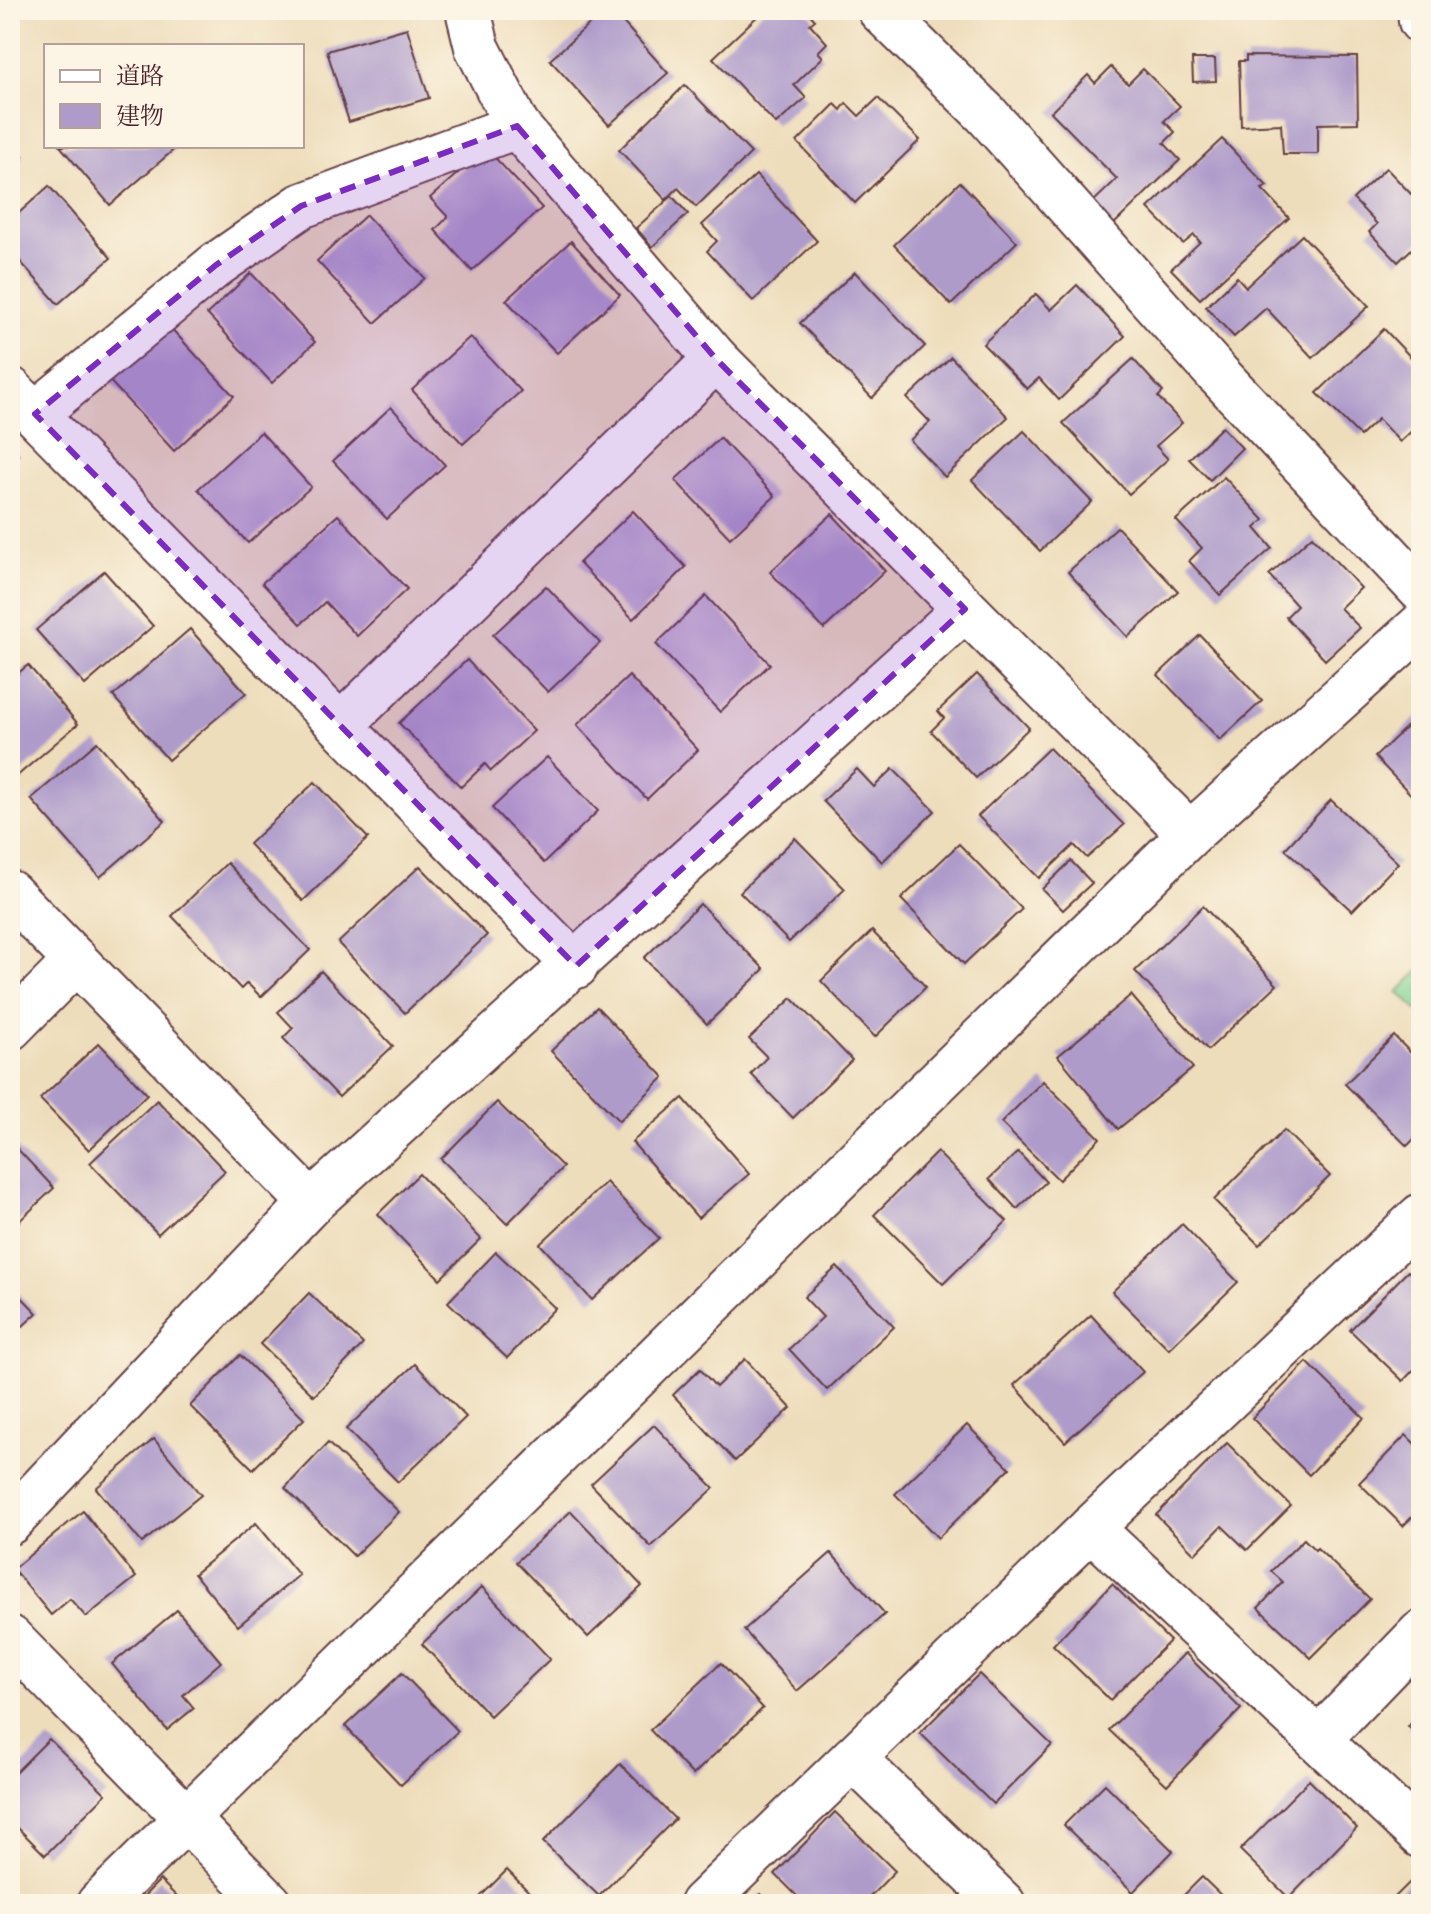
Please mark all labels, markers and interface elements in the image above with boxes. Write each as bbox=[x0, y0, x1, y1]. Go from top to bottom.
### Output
legend bbox=[44, 44, 304, 148]
text: 道路 bbox=[116, 62, 164, 90]
text: 建物 bbox=[116, 102, 164, 130]

